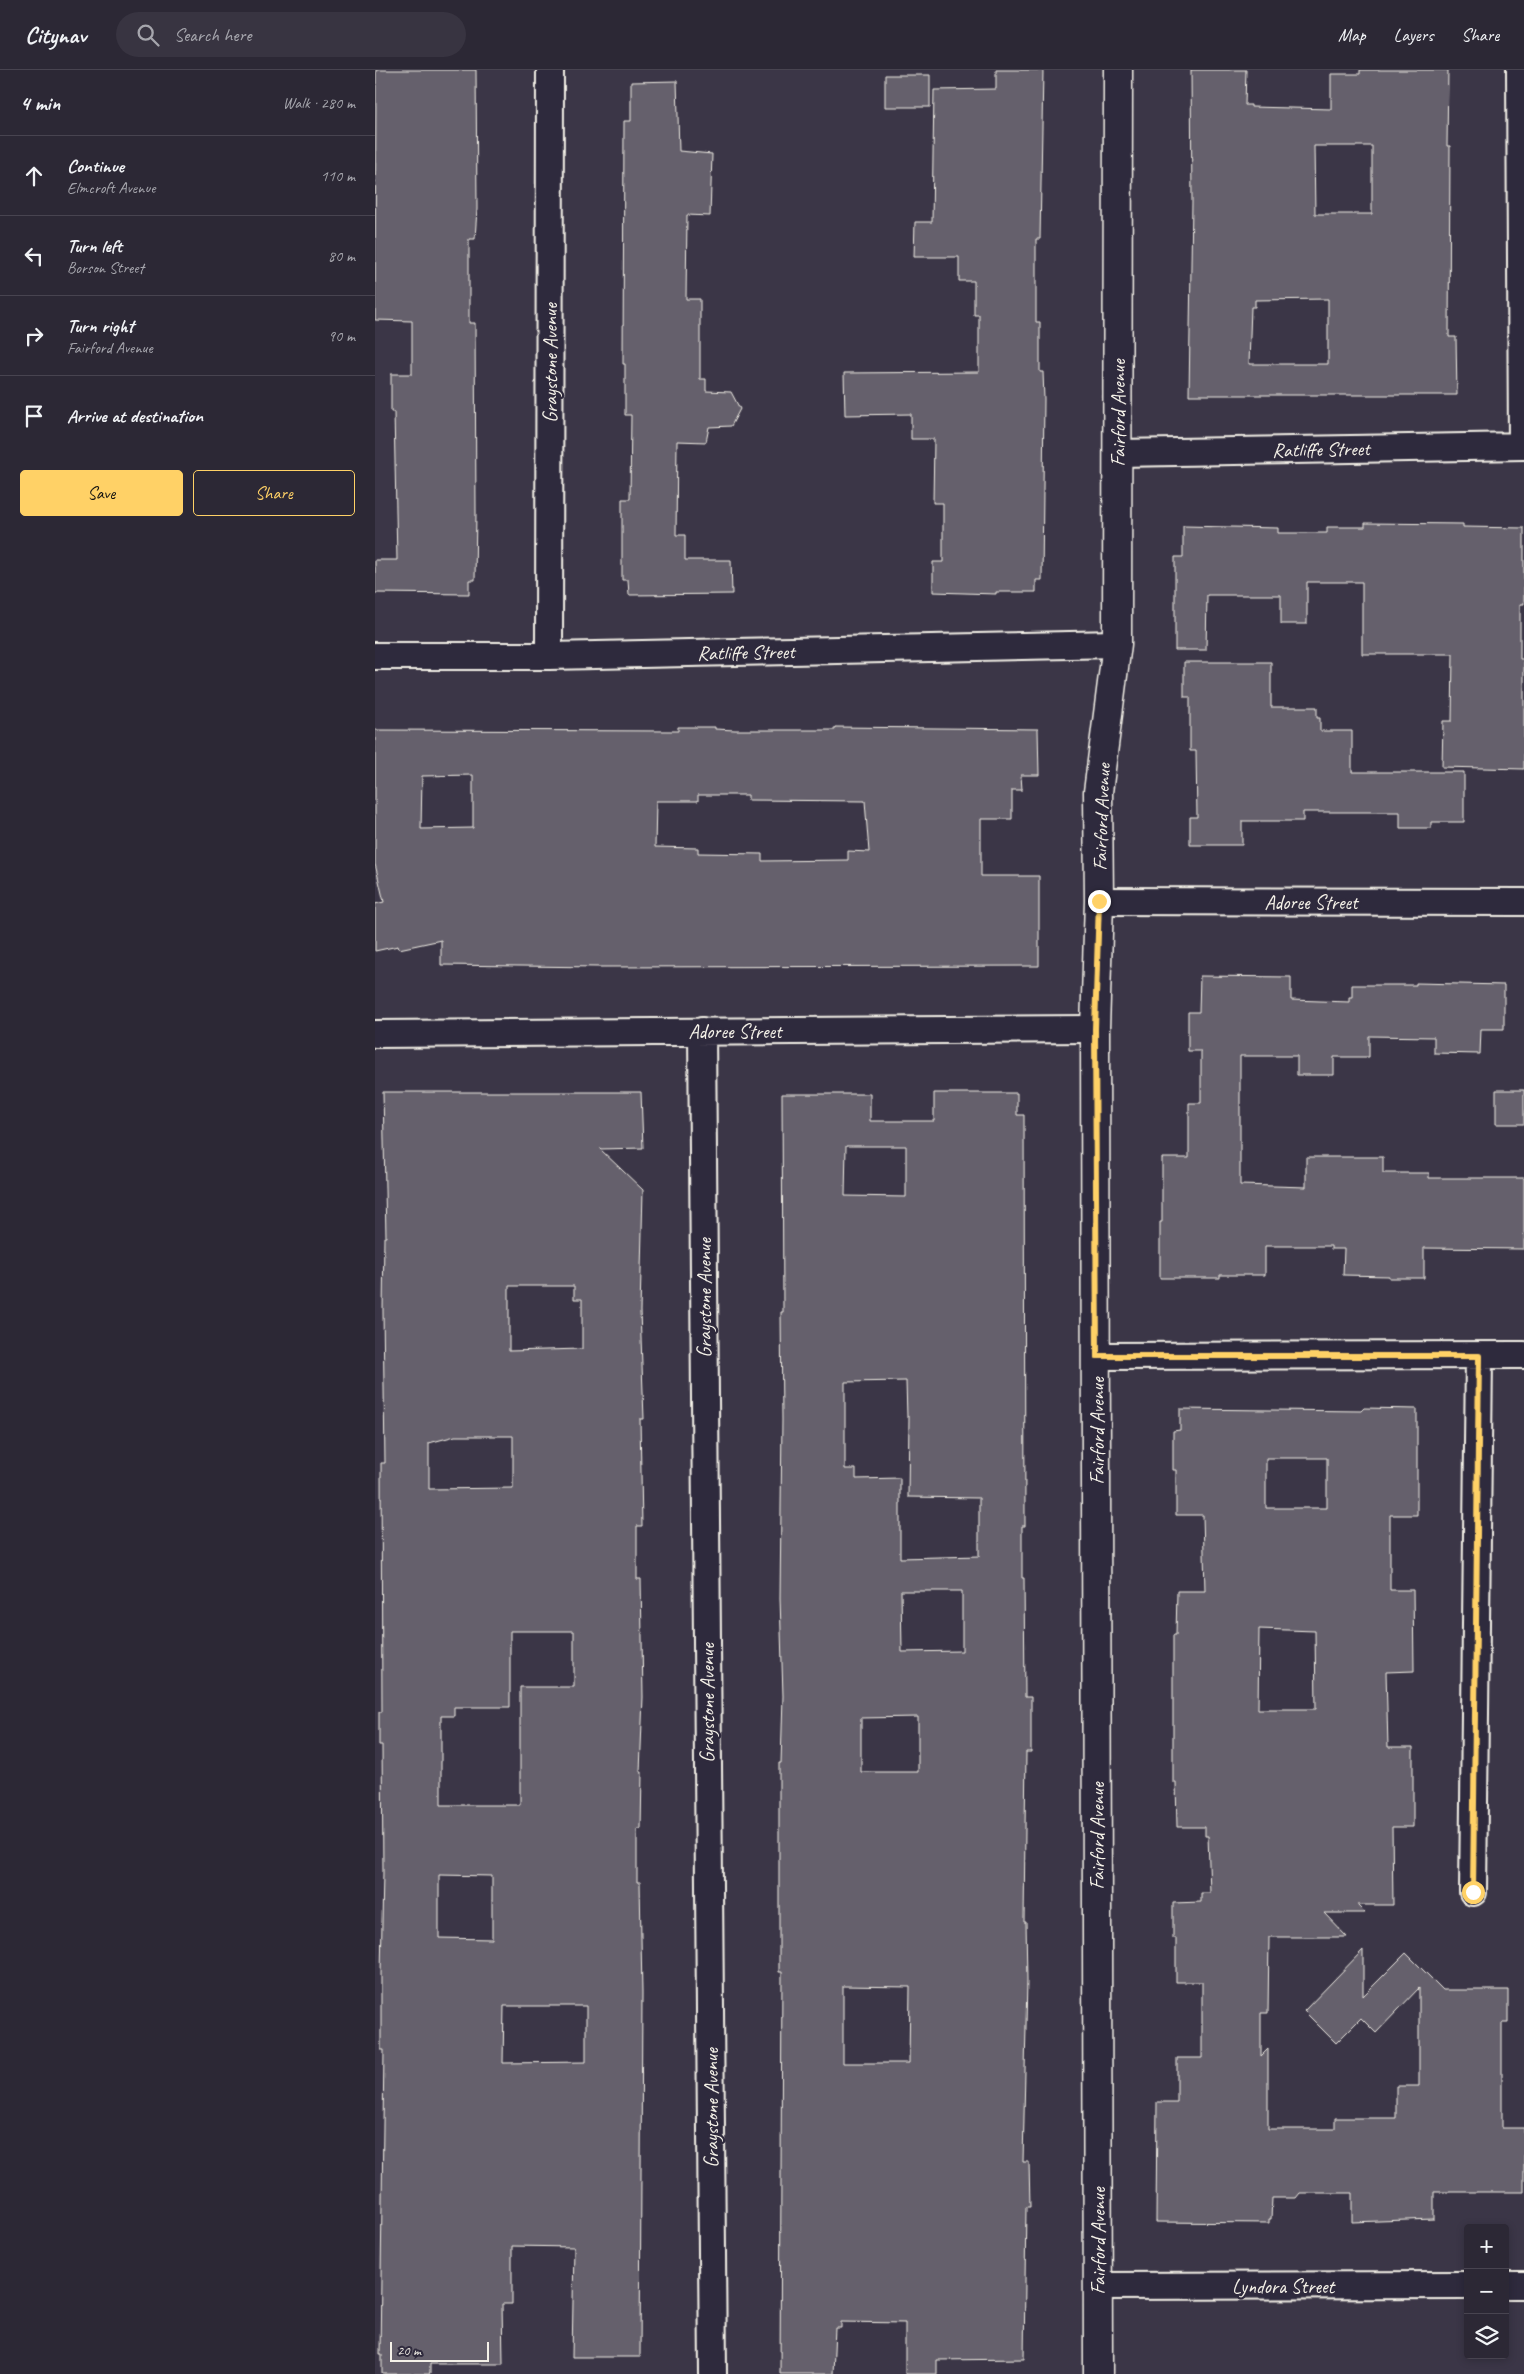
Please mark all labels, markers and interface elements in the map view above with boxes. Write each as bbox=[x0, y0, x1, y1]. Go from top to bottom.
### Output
search box bbox=[116, 12, 466, 57]
text: Citynav bbox=[25, 20, 86, 50]
icon: search bbox=[134, 21, 162, 49]
text: Search here bbox=[174, 23, 251, 47]
text: Map bbox=[1338, 24, 1366, 46]
text: Layers bbox=[1394, 24, 1433, 46]
text: Share bbox=[1461, 24, 1499, 46]
text: 4 min bbox=[20, 90, 60, 116]
text: Walk · 280 m bbox=[283, 93, 355, 113]
text: Continue bbox=[67, 154, 124, 178]
icon: ahead bbox=[20, 162, 48, 190]
text: 110 m bbox=[321, 166, 355, 186]
text: Elmcroft Avenue bbox=[67, 178, 155, 198]
text: Turn left bbox=[67, 234, 122, 258]
icon: left bbox=[20, 242, 48, 270]
text: 80 m bbox=[328, 246, 355, 266]
text: Borson Street bbox=[67, 258, 144, 278]
street label: Graystone Avenue bbox=[538, 302, 563, 423]
text: Turn right bbox=[67, 314, 134, 338]
icon: right bbox=[20, 322, 48, 350]
text: 90 m bbox=[328, 326, 355, 346]
text: Fairford Avenue bbox=[67, 338, 153, 358]
street label: Fairford Avenue bbox=[1106, 358, 1131, 467]
icon: arrive bbox=[20, 402, 48, 430]
text: Arrive at destination bbox=[67, 404, 203, 428]
street label: Ratliffe Street bbox=[1272, 436, 1372, 463]
button: Save bbox=[20, 470, 183, 516]
button: Share bbox=[193, 470, 355, 516]
street label: Ratliffe Street bbox=[697, 639, 797, 666]
street label: Fairford Avenue bbox=[1087, 762, 1116, 871]
route end bbox=[1088, 890, 1111, 913]
street label: Adoree Street bbox=[1264, 890, 1360, 915]
street label: Adoree Street bbox=[688, 1019, 784, 1044]
street label: Graystone Avenue bbox=[692, 1237, 717, 1358]
street label: Fairford Avenue bbox=[1085, 1376, 1110, 1485]
street label: Graystone Avenue bbox=[695, 1642, 720, 1763]
street label: Fairford Avenue bbox=[1085, 1781, 1110, 1890]
route start bbox=[1462, 1881, 1485, 1904]
street label: Graystone Avenue bbox=[699, 2047, 724, 2168]
street label: Fairford Avenue bbox=[1086, 2186, 1111, 2295]
map controls bbox=[1464, 2224, 1509, 2359]
button: + bbox=[1464, 2224, 1509, 2269]
button: − bbox=[1464, 2269, 1509, 2314]
street label: Lyndora Street bbox=[1232, 2274, 1336, 2299]
button: layers bbox=[1464, 2314, 1509, 2359]
scale bar bbox=[390, 2339, 489, 2362]
text: 20 m bbox=[397, 2342, 421, 2359]

